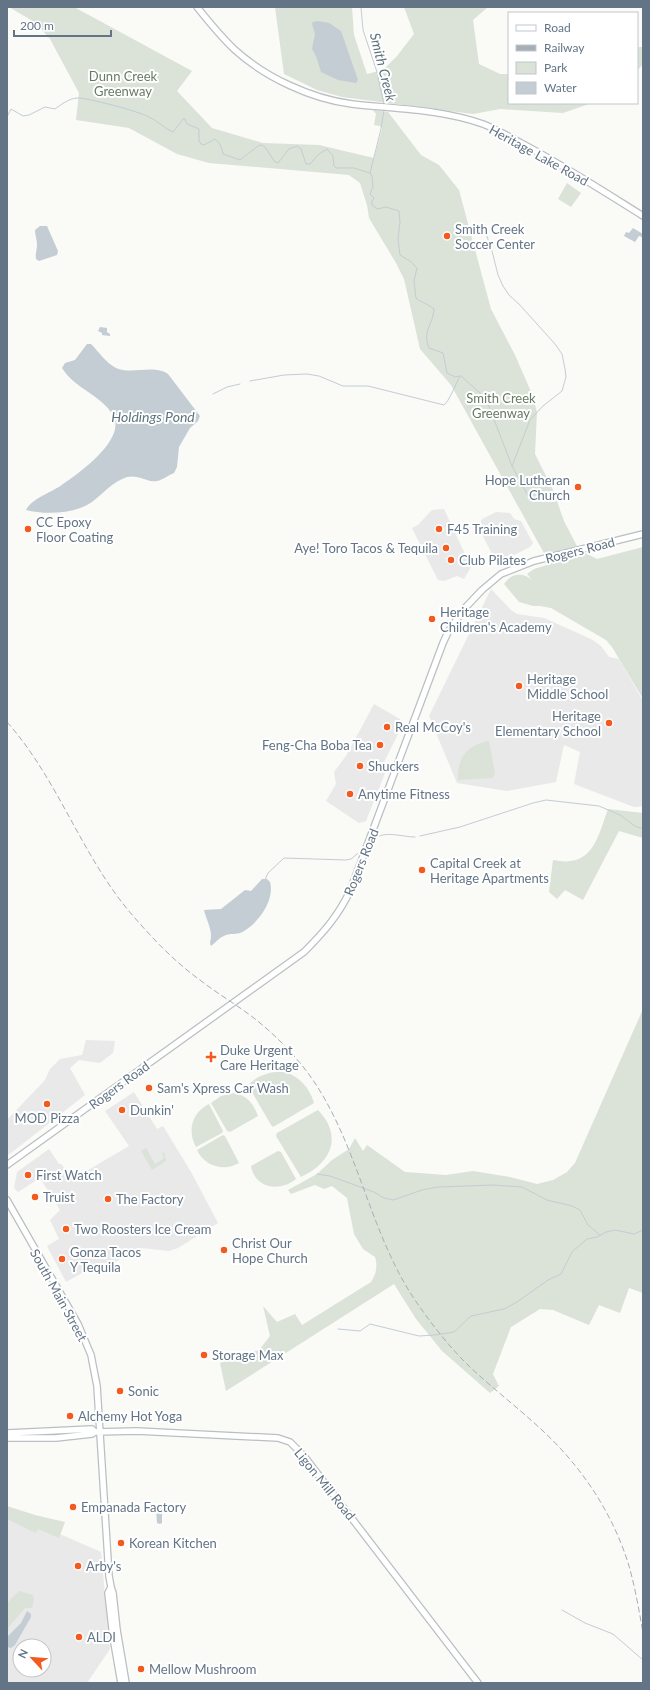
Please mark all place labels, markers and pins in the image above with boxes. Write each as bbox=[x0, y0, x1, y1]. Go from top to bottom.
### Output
place label: Smith Creek Soccer Center bbox=[455, 221, 535, 252]
marker: Smith Creek Soccer Center bbox=[442, 231, 452, 241]
place label: Hope Lutheran Church bbox=[485, 472, 570, 503]
marker: Hope Lutheran Church bbox=[573, 482, 583, 492]
place label: CC Epoxy Floor Coating bbox=[36, 514, 113, 545]
place label: F45 Training bbox=[447, 521, 517, 537]
marker: CC Epoxy Floor Coating bbox=[23, 524, 33, 534]
marker: F45 Training bbox=[434, 524, 444, 534]
place label: Aye! Toro Tacos & Tequila bbox=[294, 540, 438, 556]
marker: Aye! Toro Tacos & Tequila bbox=[441, 543, 451, 553]
place label: Club Pilates bbox=[459, 552, 526, 568]
marker: Club Pilates bbox=[446, 555, 456, 565]
place label: Heritage Children's Academy bbox=[440, 604, 552, 635]
marker: Heritage Children's Academy bbox=[427, 614, 437, 624]
place label: Heritage Middle School bbox=[527, 671, 608, 702]
marker: Heritage Middle School bbox=[514, 681, 524, 691]
place label: Heritage Elementary School bbox=[495, 708, 601, 739]
marker: Heritage Elementary School bbox=[604, 718, 614, 728]
place label: Real McCoy's bbox=[395, 719, 471, 735]
marker: Real McCoy's bbox=[382, 722, 392, 732]
place label: Feng-Cha Boba Tea bbox=[262, 737, 372, 753]
marker: Feng-Cha Boba Tea bbox=[375, 740, 385, 750]
place label: Shuckers bbox=[368, 758, 419, 774]
marker: Shuckers bbox=[355, 761, 365, 771]
place label: Anytime Fitness bbox=[358, 786, 450, 802]
marker: Anytime Fitness bbox=[345, 789, 355, 799]
place label: Capital Creek at Heritage Apartments bbox=[430, 855, 549, 886]
marker: Capital Creek at Heritage Apartments bbox=[417, 865, 427, 875]
place label: Duke Urgent Care Heritage bbox=[220, 1042, 299, 1073]
marker: Duke Urgent Care Heritage bbox=[205, 1051, 217, 1063]
place label: Sam's Xpress Car Wash bbox=[157, 1080, 289, 1096]
marker: Sam's Xpress Car Wash bbox=[144, 1083, 154, 1093]
marker: MOD Pizza bbox=[42, 1099, 52, 1109]
place label: Dunkin' bbox=[130, 1102, 174, 1118]
marker: Dunkin' bbox=[117, 1105, 127, 1115]
place label: MOD Pizza bbox=[15, 1110, 79, 1126]
place label: First Watch bbox=[36, 1167, 102, 1183]
marker: First Watch bbox=[23, 1170, 33, 1180]
place label: Truist bbox=[43, 1189, 75, 1205]
place label: The Factory bbox=[116, 1191, 184, 1207]
marker: Truist bbox=[30, 1192, 40, 1202]
marker: The Factory bbox=[103, 1194, 113, 1204]
place label: Two Roosters Ice Cream bbox=[74, 1221, 211, 1237]
marker: Two Roosters Ice Cream bbox=[61, 1224, 71, 1234]
place label: Christ Our Hope Church bbox=[232, 1235, 308, 1266]
place label: Gonza Tacos Y Tequila bbox=[70, 1244, 141, 1275]
marker: Christ Our Hope Church bbox=[219, 1245, 229, 1255]
marker: Gonza Tacos Y Tequila bbox=[57, 1254, 67, 1264]
place label: Storage Max bbox=[212, 1347, 284, 1363]
marker: Storage Max bbox=[199, 1350, 209, 1360]
place label: Sonic bbox=[128, 1383, 159, 1399]
marker: Sonic bbox=[115, 1386, 125, 1396]
place label: Alchemy Hot Yoga bbox=[78, 1408, 182, 1424]
marker: Alchemy Hot Yoga bbox=[65, 1411, 75, 1421]
place label: Empanada Factory bbox=[81, 1499, 186, 1515]
marker: Empanada Factory bbox=[68, 1502, 78, 1512]
place label: Korean Kitchen bbox=[129, 1535, 217, 1551]
marker: Korean Kitchen bbox=[116, 1538, 126, 1548]
place label: Arby's bbox=[86, 1558, 122, 1574]
marker: Arby's bbox=[73, 1561, 83, 1571]
place label: ALDI bbox=[87, 1629, 116, 1645]
marker: ALDI bbox=[74, 1632, 84, 1642]
place label: Mellow Mushroom bbox=[149, 1661, 256, 1677]
marker: Mellow Mushroom bbox=[136, 1664, 146, 1674]

